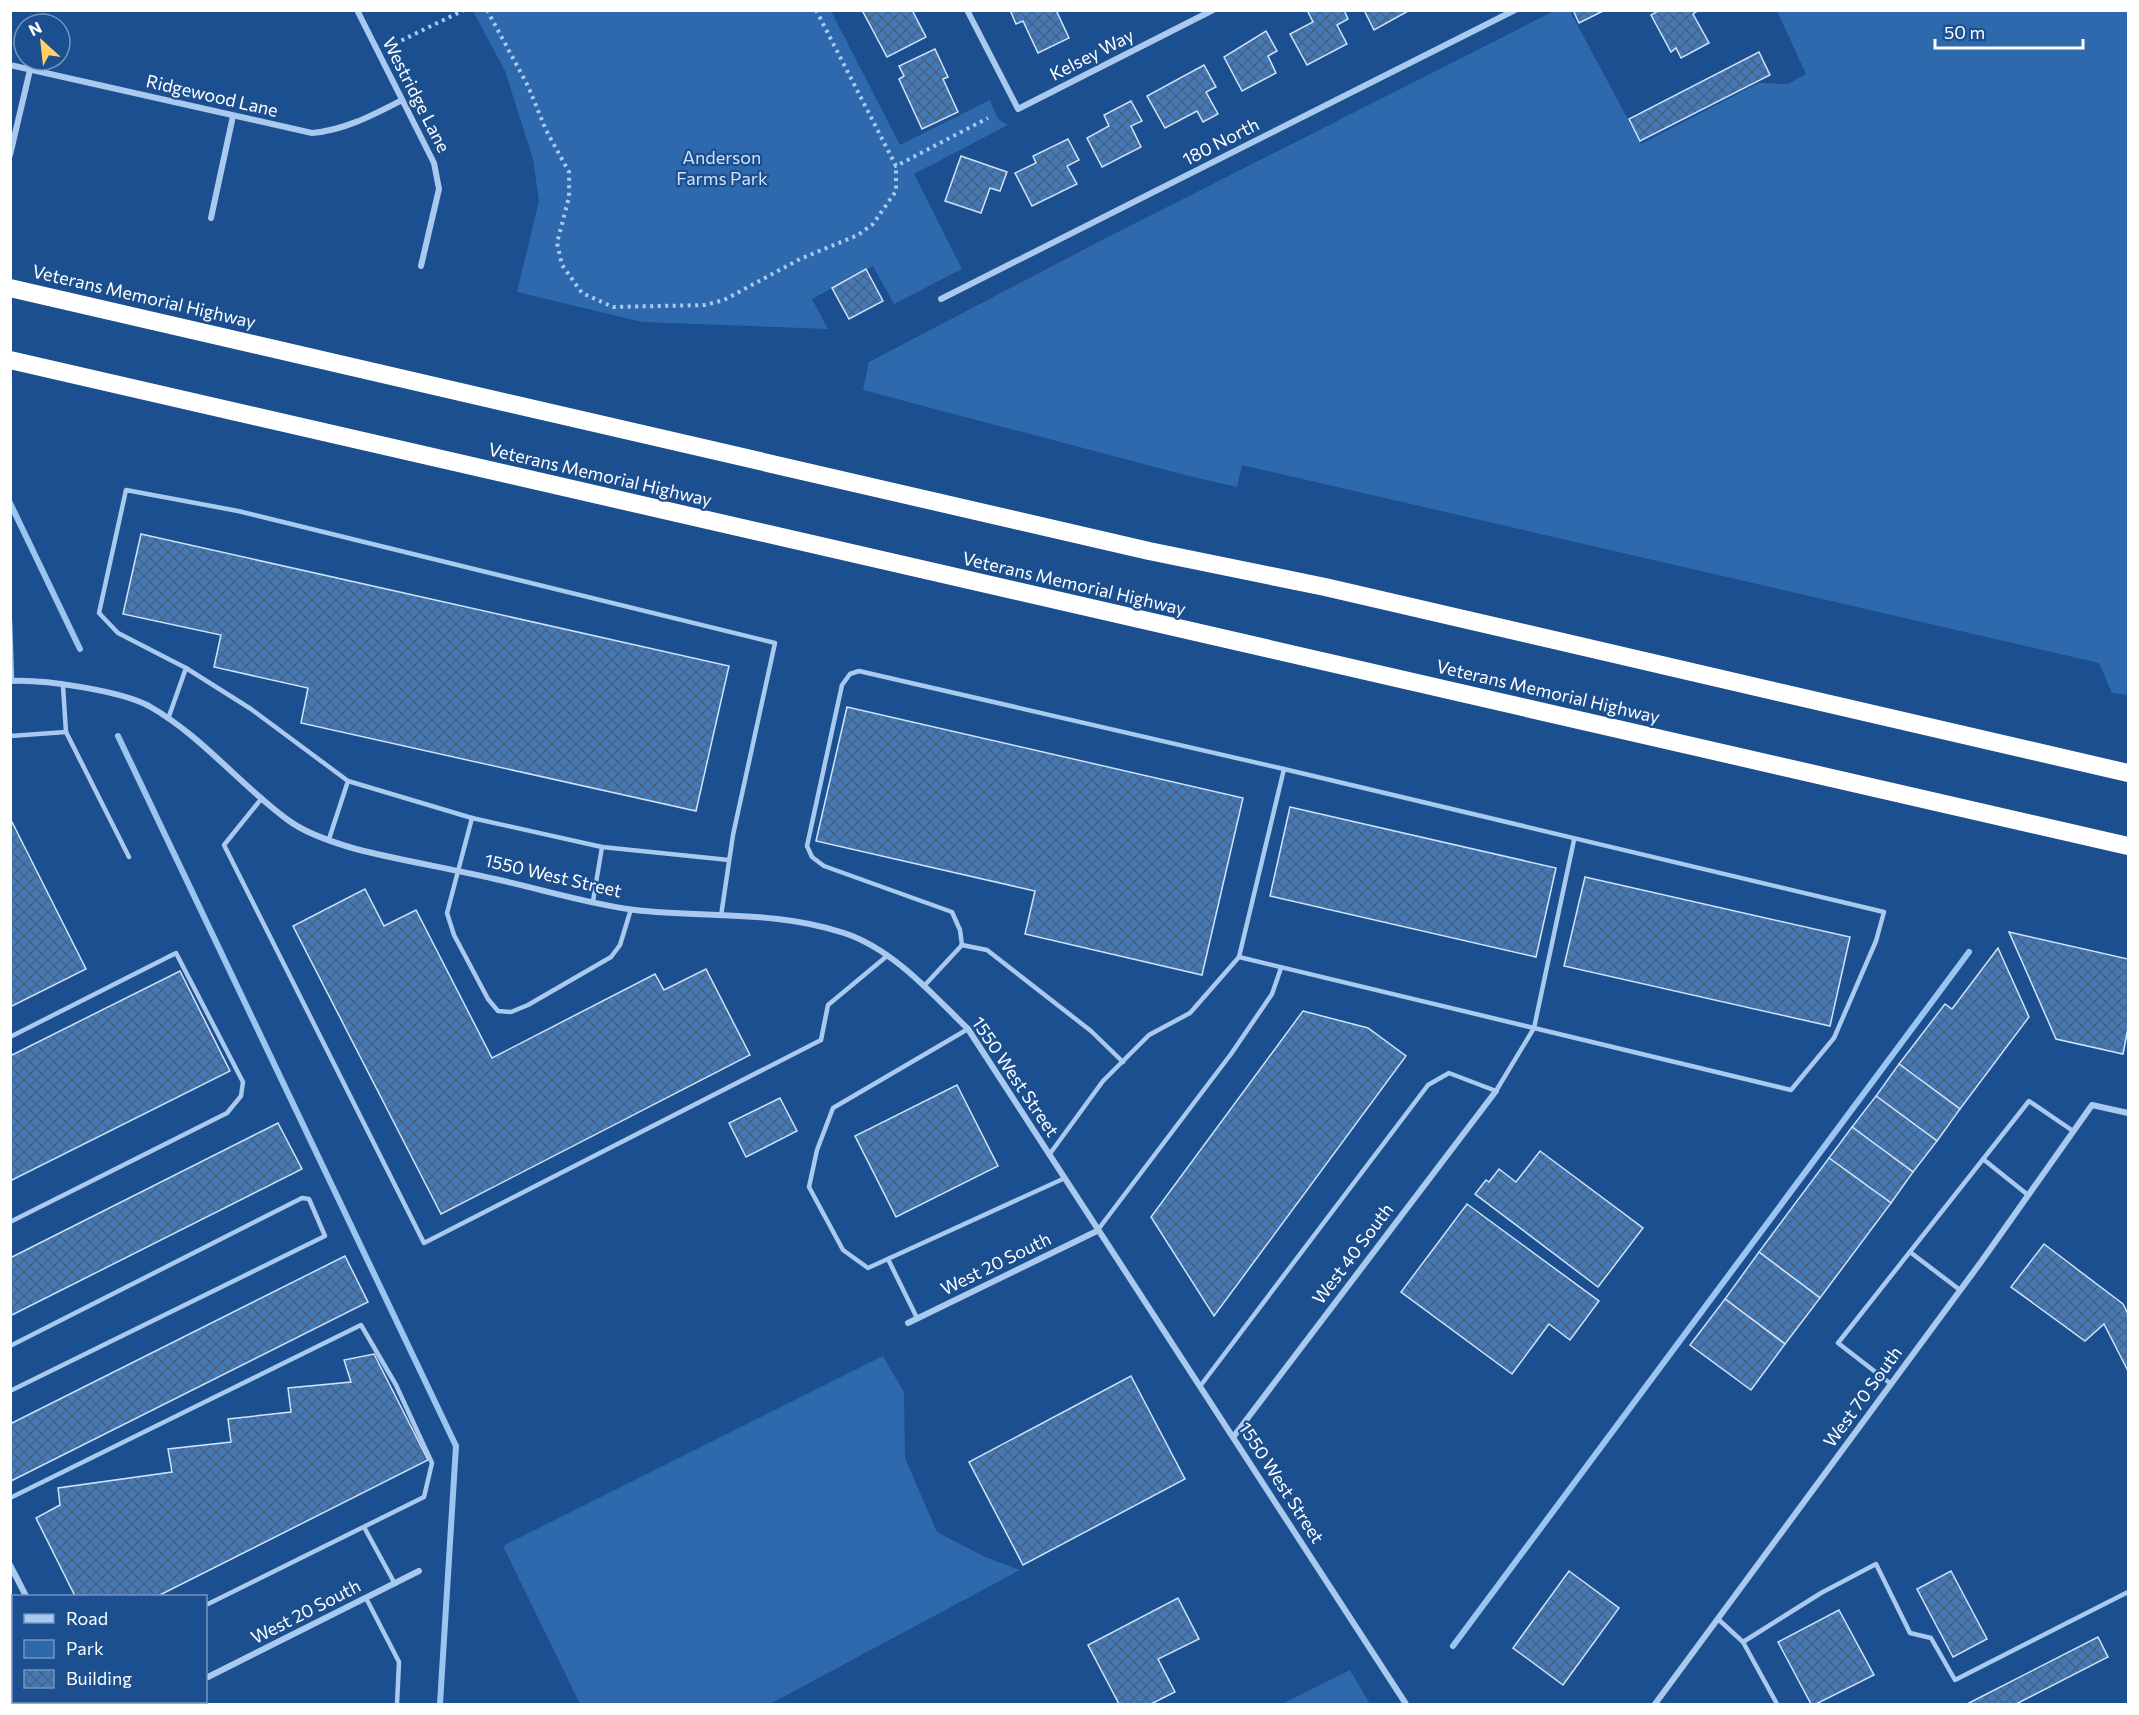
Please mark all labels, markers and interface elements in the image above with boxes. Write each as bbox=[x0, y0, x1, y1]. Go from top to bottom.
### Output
north arrow bbox=[12, 12, 72, 72]
scale bar bbox=[1935, 12, 2084, 50]
text: N bbox=[25, 17, 45, 39]
text: 50 m bbox=[1944, 21, 1985, 43]
street label: Kelsey Way bbox=[1046, 23, 1137, 85]
street label: Westridge Lane bbox=[378, 33, 455, 156]
street label: Ridgewood Lane bbox=[144, 69, 280, 121]
street label: 180 North bbox=[1179, 112, 1263, 170]
park label: Anderson Farms Park bbox=[676, 146, 768, 189]
street label: Veterans Memorial Highway bbox=[30, 260, 258, 332]
street label: Veterans Memorial Highway bbox=[486, 438, 714, 510]
street label: Veterans Memorial Highway bbox=[960, 547, 1188, 619]
street label: Veterans Memorial Highway bbox=[1434, 655, 1662, 727]
street label: 1550 West Street bbox=[483, 849, 624, 901]
street label: 1550 West Street bbox=[968, 1012, 1064, 1141]
street label: West 40 South bbox=[1307, 1199, 1397, 1308]
street label: West 20 South bbox=[937, 1227, 1054, 1299]
street label: West 70 South bbox=[1818, 1342, 1906, 1451]
street label: 1550 West Street bbox=[1234, 1418, 1329, 1547]
street label: West 20 South bbox=[247, 1574, 364, 1648]
legend bbox=[12, 1595, 207, 1703]
text: Road bbox=[66, 1607, 108, 1629]
text: Park bbox=[66, 1637, 104, 1659]
text: Building bbox=[66, 1667, 132, 1689]

